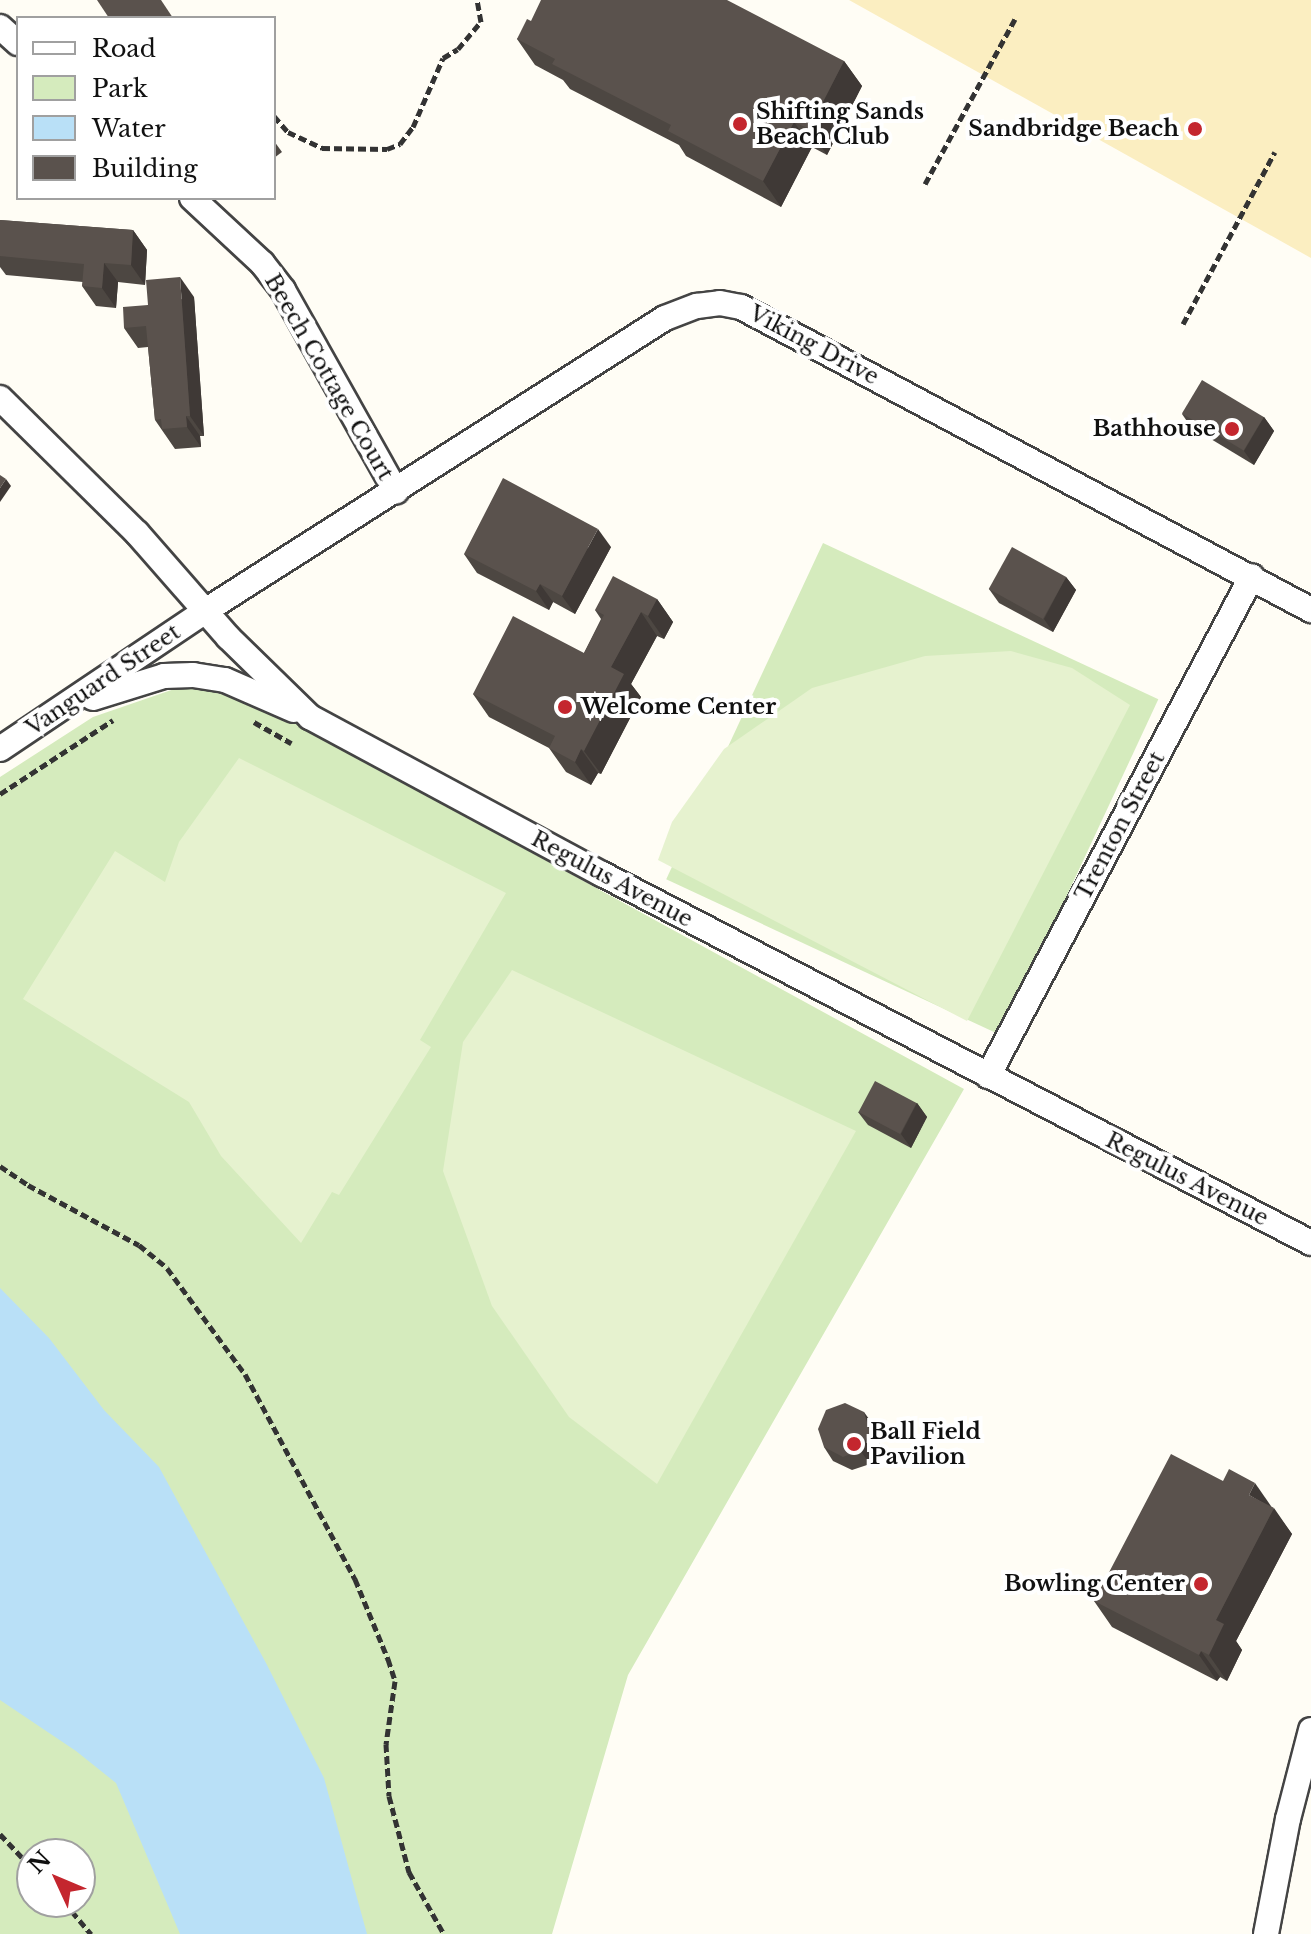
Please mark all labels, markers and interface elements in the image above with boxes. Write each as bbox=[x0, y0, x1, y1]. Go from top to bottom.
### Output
legend bbox=[16, 16, 276, 200]
text: Road bbox=[92, 34, 156, 63]
text: Park bbox=[92, 74, 148, 103]
place label: Shifting Sands Beach Club bbox=[756, 98, 924, 150]
text: Water bbox=[92, 114, 166, 143]
marker: Shifting Sands Beach Club bbox=[731, 115, 749, 133]
place label: Sandbridge Beach bbox=[968, 116, 1179, 142]
marker: Sandbridge Beach bbox=[1186, 120, 1204, 138]
text: Building bbox=[92, 154, 198, 183]
street label: Beech Cottage Court bbox=[259, 269, 399, 485]
street label: Viking Drive bbox=[745, 300, 883, 390]
place label: Bathhouse bbox=[1093, 416, 1216, 442]
marker: Bathhouse bbox=[1223, 420, 1241, 438]
street label: Vanguard Street bbox=[21, 619, 185, 741]
place label: Welcome Center bbox=[581, 694, 776, 720]
marker: Welcome Center bbox=[556, 698, 574, 716]
street label: Trenton Street bbox=[1070, 747, 1170, 905]
street label: Regulus Avenue bbox=[526, 825, 698, 933]
street label: Regulus Avenue bbox=[1101, 1126, 1273, 1232]
place label: Ball Field Pavilion bbox=[870, 1418, 981, 1470]
marker: Ball Field Pavilion bbox=[845, 1435, 863, 1453]
place label: Bowling Center bbox=[1004, 1571, 1185, 1597]
marker: Bowling Center bbox=[1192, 1575, 1210, 1593]
north arrow bbox=[16, 1838, 96, 1918]
text: N bbox=[23, 1846, 57, 1879]

